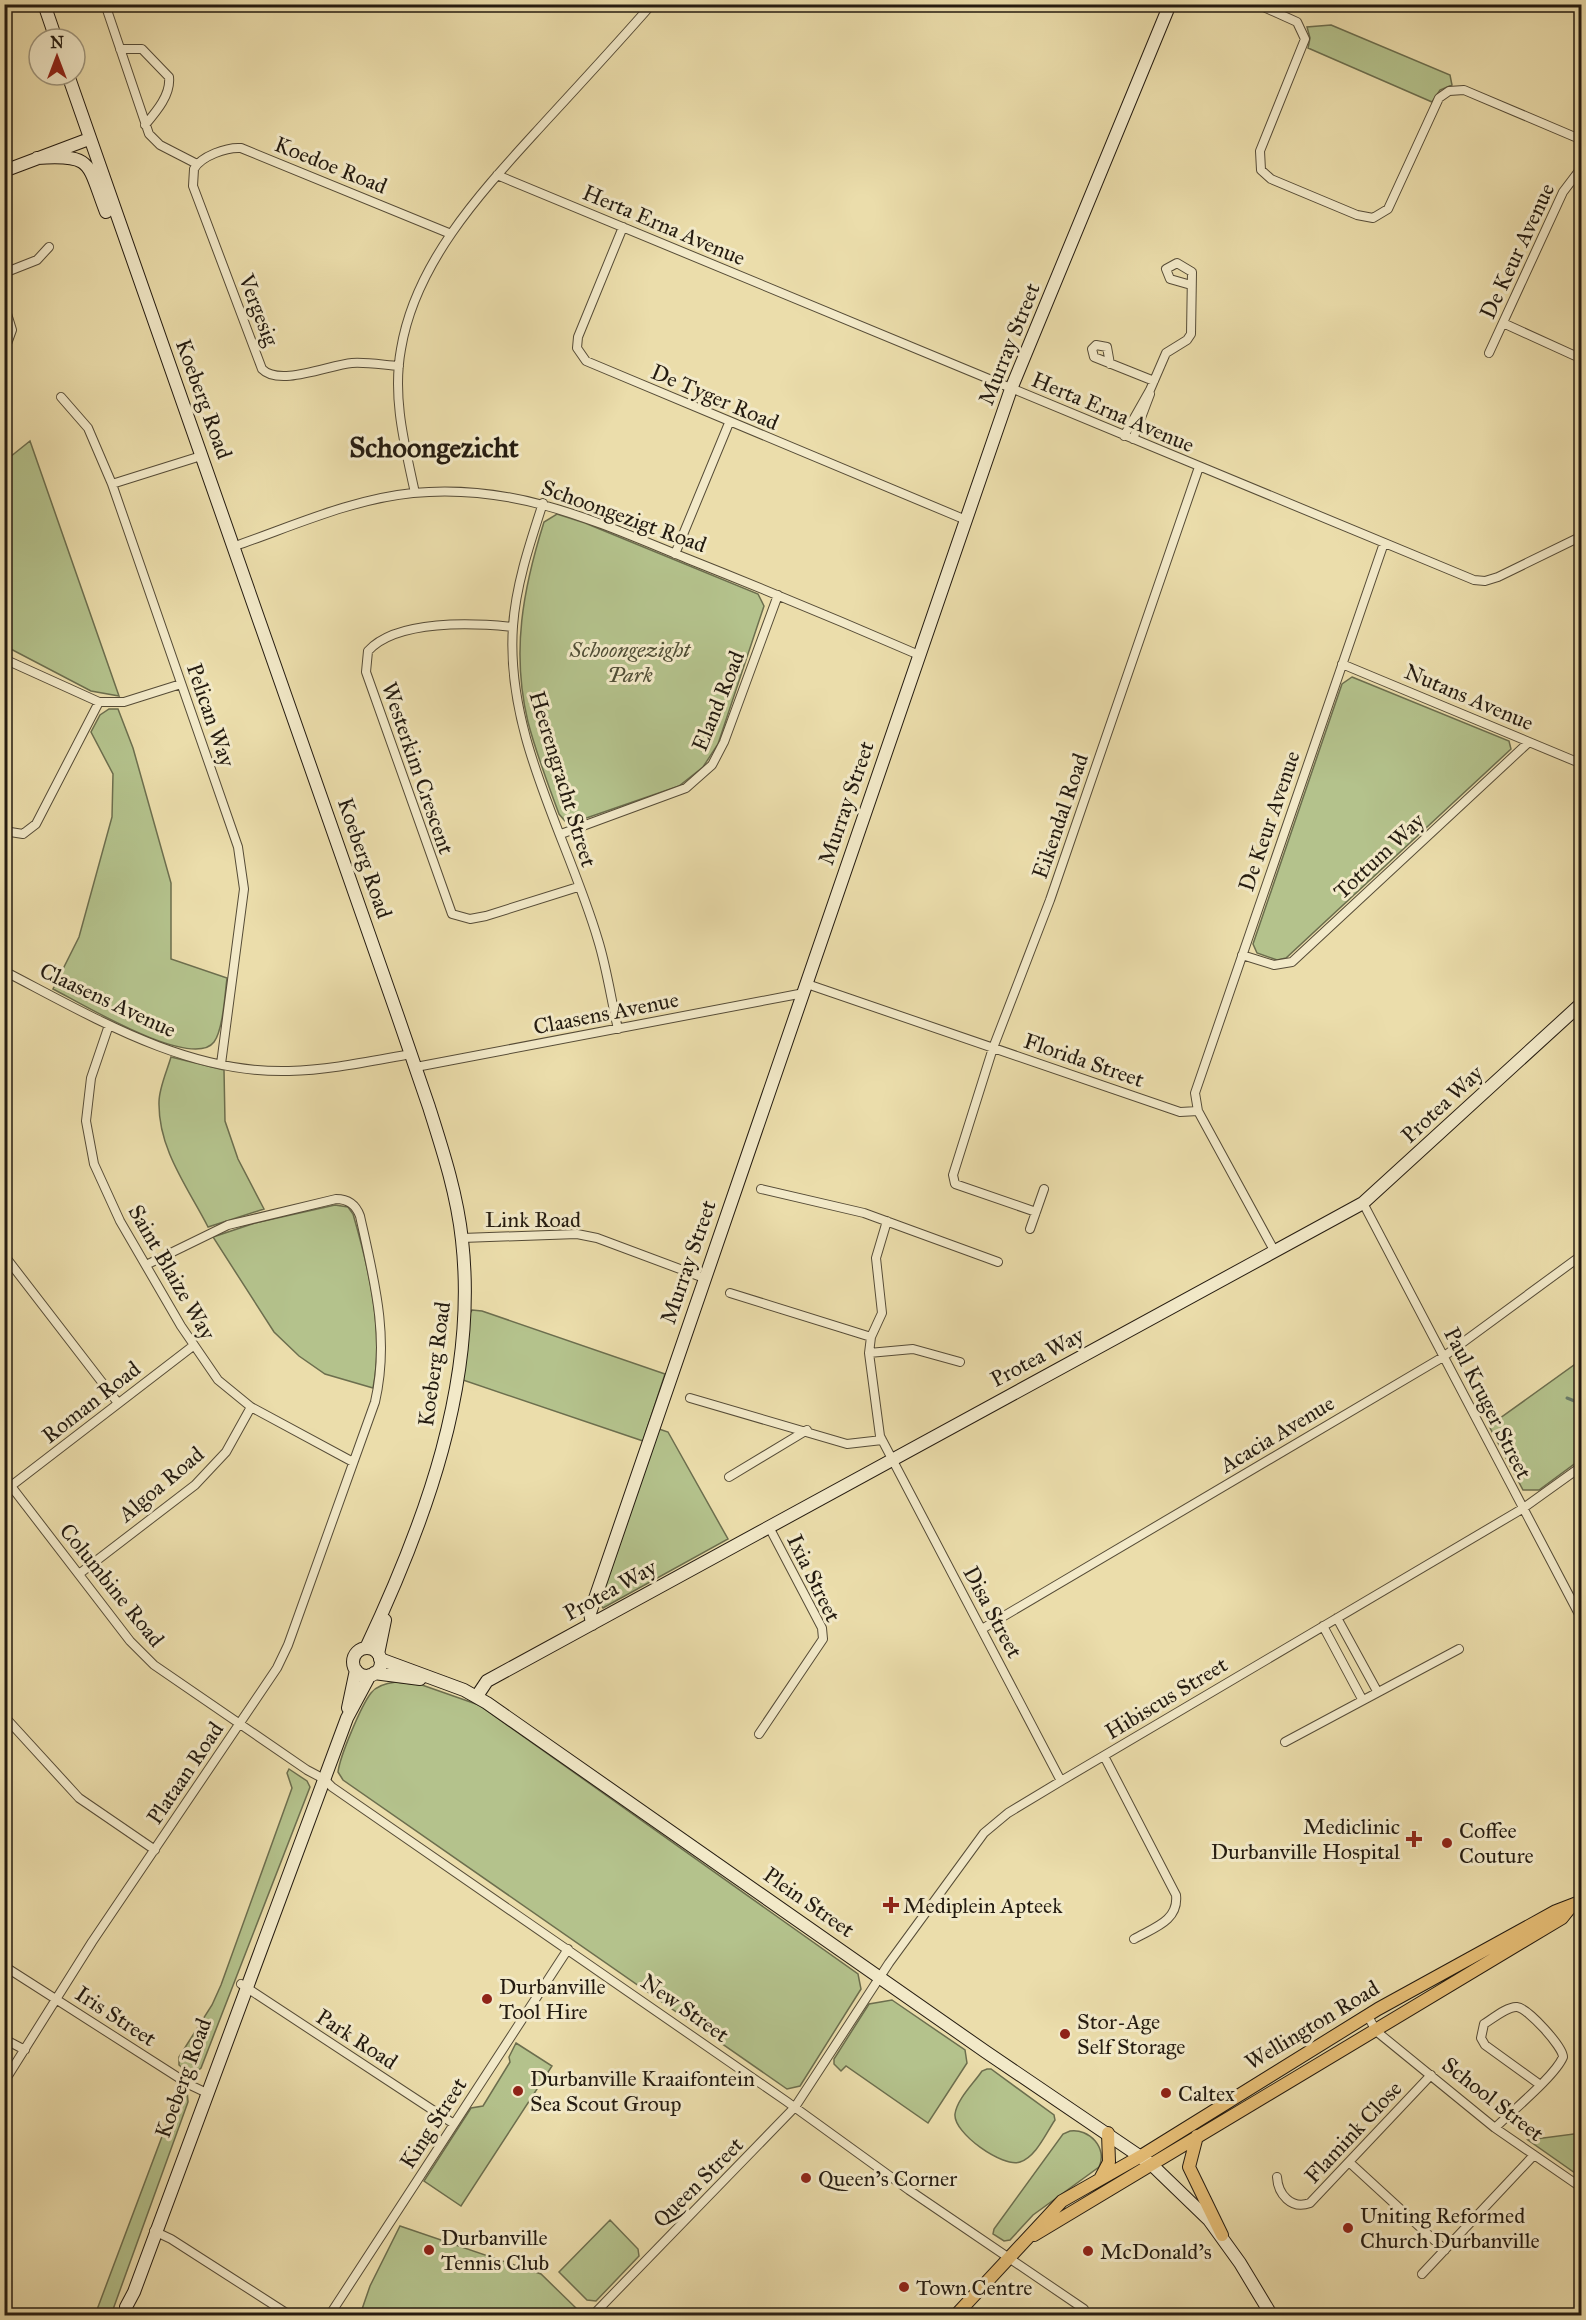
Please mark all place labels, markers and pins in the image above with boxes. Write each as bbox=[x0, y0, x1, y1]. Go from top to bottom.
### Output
place label: Mediclinic Durbanville Hospital bbox=[1211, 1813, 1400, 1865]
place label: Coffee Couture bbox=[1459, 1817, 1534, 1869]
marker: Mediclinic Durbanville Hospital bbox=[1405, 1830, 1423, 1848]
marker: Coffee Couture bbox=[1440, 1836, 1454, 1850]
place label: Mediplein Apteek bbox=[903, 1892, 1063, 1919]
marker: Mediplein Apteek bbox=[884, 1898, 898, 1912]
place label: Durbanville Tool Hire bbox=[499, 1973, 606, 2025]
marker: Durbanville Tool Hire bbox=[480, 1992, 494, 2006]
place label: Stor-Age Self Storage bbox=[1077, 2008, 1186, 2060]
marker: Stor-Age Self Storage bbox=[1058, 2027, 1072, 2041]
place label: Durbanville Kraaifontein Sea Scout Group bbox=[530, 2065, 755, 2117]
place label: Caltex bbox=[1178, 2080, 1235, 2107]
marker: Durbanville Kraaifontein Sea Scout Group bbox=[511, 2084, 525, 2098]
marker: Caltex bbox=[1159, 2086, 1173, 2100]
place label: Queen's Corner bbox=[818, 2165, 958, 2192]
marker: Queen's Corner bbox=[799, 2171, 813, 2185]
place label: Uniting Reformed Church Durbanville bbox=[1360, 2202, 1540, 2254]
marker: Uniting Reformed Church Durbanville bbox=[1341, 2221, 1355, 2235]
place label: Durbanville Tennis Club bbox=[441, 2224, 549, 2276]
place label: McDonald's bbox=[1100, 2238, 1212, 2265]
marker: Durbanville Tennis Club bbox=[422, 2243, 436, 2257]
marker: McDonald's bbox=[1081, 2244, 1095, 2258]
place label: Town Centre bbox=[916, 2274, 1032, 2301]
marker: Town Centre bbox=[897, 2280, 911, 2294]

